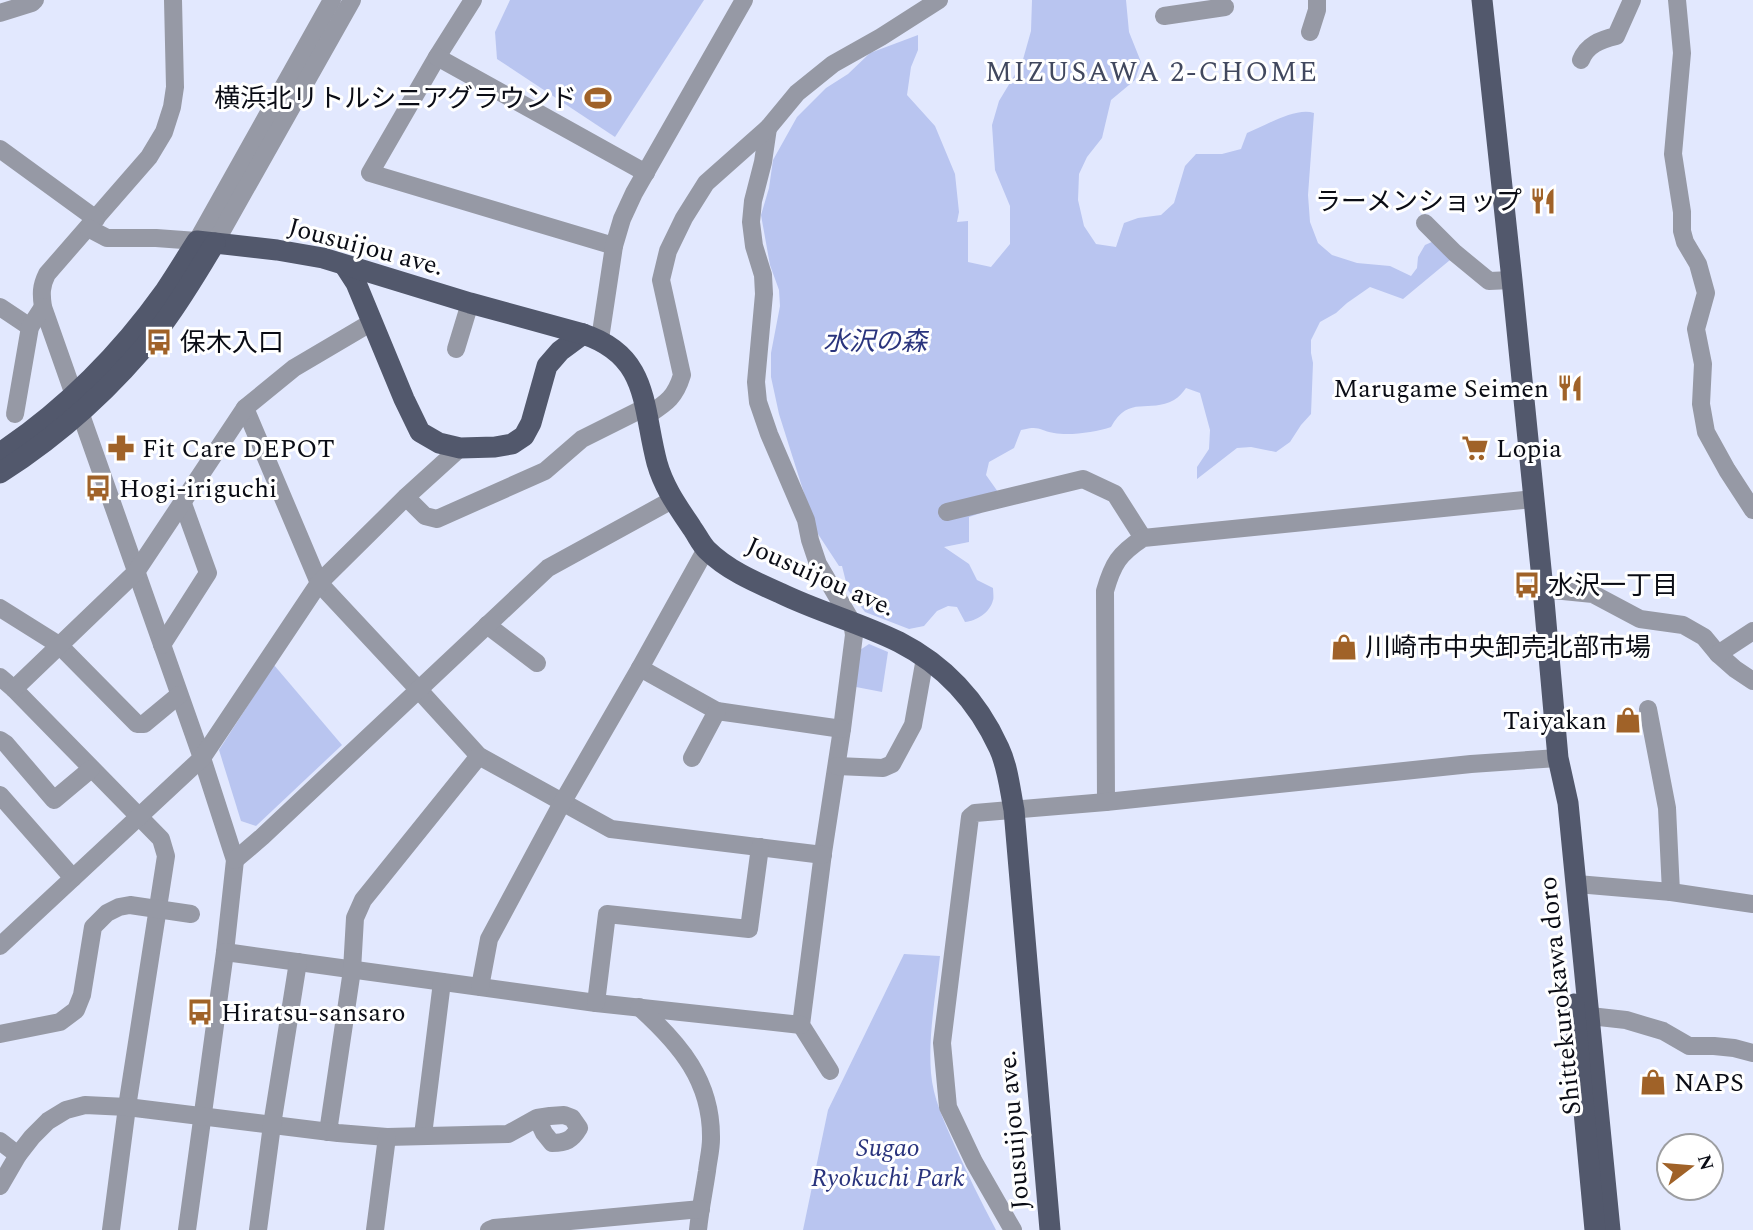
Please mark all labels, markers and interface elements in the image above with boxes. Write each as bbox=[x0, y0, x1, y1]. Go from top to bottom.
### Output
district label: MIZUSAWA 2-CHOME bbox=[985, 51, 1319, 94]
place label: 横浜北リトルシニアグラウンド bbox=[214, 79, 577, 119]
sports icon: 横浜北リトルシニアグラウンド bbox=[583, 83, 613, 113]
place label: ラーメンショップ bbox=[1315, 182, 1522, 222]
restaurant icon: ラーメンショップ bbox=[1528, 186, 1558, 216]
street label: Jousuijou ave. bbox=[284, 207, 448, 287]
park label: 水沢の森 bbox=[823, 322, 930, 362]
place label: 保木入口 bbox=[180, 323, 284, 363]
bus stop icon: 保木入口 bbox=[144, 327, 174, 357]
place label: Marugame Seimen bbox=[1333, 369, 1549, 409]
restaurant icon: Marugame Seimen bbox=[1555, 373, 1585, 403]
place label: Fit Care DEPOT bbox=[142, 429, 335, 469]
place label: Lopia bbox=[1496, 429, 1562, 469]
pharmacy icon: Fit Care DEPOT bbox=[106, 433, 136, 463]
supermarket icon: Lopia bbox=[1460, 433, 1490, 463]
place label: Hogi-iriguchi bbox=[119, 469, 277, 509]
bus stop icon: Hogi-iriguchi bbox=[83, 473, 113, 503]
street label: Jousuijou ave. bbox=[740, 526, 902, 628]
place label: 水沢一丁目 bbox=[1548, 566, 1678, 606]
bus stop icon: 水沢一丁目 bbox=[1512, 570, 1542, 600]
place label: 川崎市中央卸売北部市場 bbox=[1365, 628, 1651, 668]
shop icon: 川崎市中央卸売北部市場 bbox=[1329, 632, 1359, 662]
place label: Taiyakan bbox=[1503, 701, 1607, 741]
shop icon: Taiyakan bbox=[1613, 705, 1643, 735]
street label: Shittekurokawa doro bbox=[1528, 875, 1592, 1117]
place label: Hiratsu-sansaro bbox=[221, 993, 406, 1033]
bus stop icon: Hiratsu-sansaro bbox=[185, 997, 215, 1027]
street label: Jousuijou ave. bbox=[987, 1049, 1041, 1211]
place label: NAPS bbox=[1674, 1063, 1744, 1103]
shop icon: NAPS bbox=[1638, 1067, 1668, 1097]
park label: Sugao Ryokuchi Park bbox=[811, 1128, 965, 1198]
north arrow bbox=[1655, 1132, 1725, 1202]
text: N bbox=[1689, 1151, 1721, 1174]

